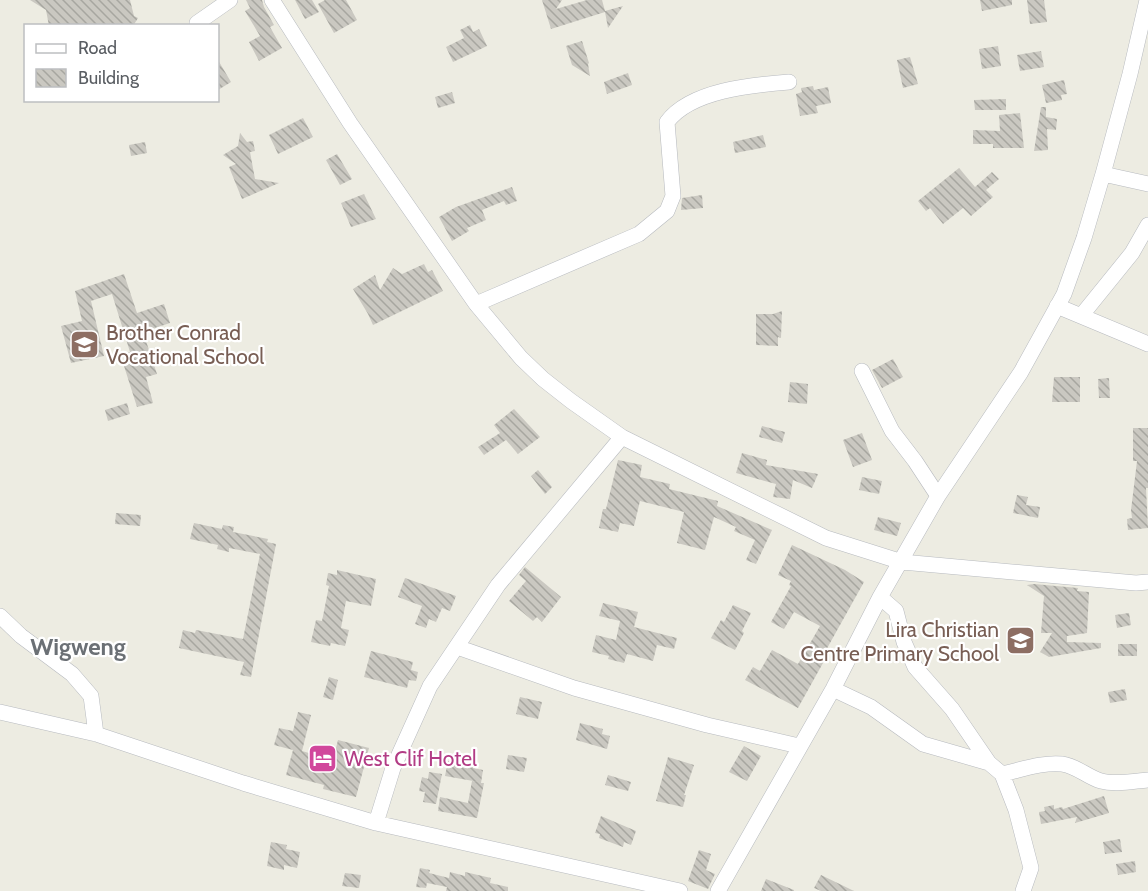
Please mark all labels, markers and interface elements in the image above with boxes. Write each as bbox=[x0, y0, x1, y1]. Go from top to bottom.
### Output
legend bbox=[24, 24, 219, 102]
text: Road bbox=[78, 37, 117, 59]
text: Building bbox=[78, 67, 140, 89]
place label: Brother Conrad Vocational School bbox=[106, 320, 264, 369]
school or university icon: Brother Conrad Vocational School bbox=[69, 328, 101, 360]
place label: Lira Christian Centre Primary School bbox=[800, 617, 999, 666]
school or university icon: Lira Christian Centre Primary School bbox=[1004, 625, 1036, 657]
district label: Wigweng bbox=[30, 632, 126, 661]
hotel icon: West Clif Hotel bbox=[307, 742, 339, 774]
place label: West Clif Hotel bbox=[344, 746, 477, 771]

